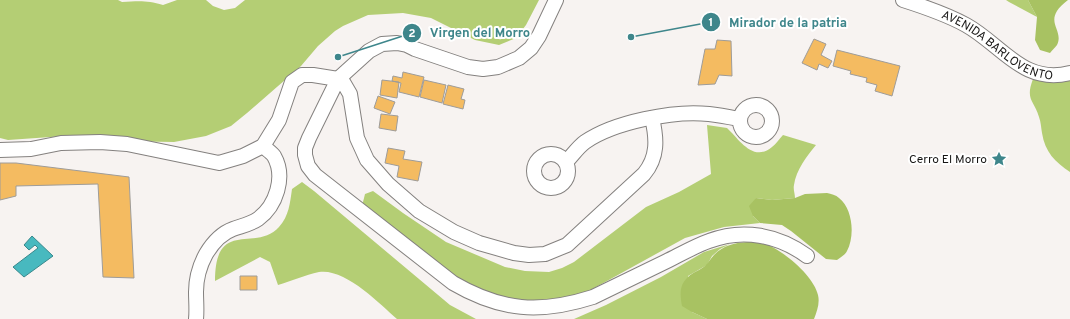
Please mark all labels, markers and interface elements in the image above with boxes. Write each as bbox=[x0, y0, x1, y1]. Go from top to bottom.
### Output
street label: AVENIDA BARLOVENTO bbox=[939, 7, 1054, 84]
callout: Mirador de la patria bbox=[701, 10, 855, 35]
text: 1 bbox=[709, 15, 713, 31]
text: Mirador de la patria bbox=[729, 16, 847, 32]
callout: Virgen del Morro bbox=[402, 20, 538, 45]
text: 2 bbox=[408, 26, 416, 42]
text: Virgen del Morro bbox=[430, 26, 530, 42]
place icon: Cerro El Morro bbox=[990, 150, 1008, 168]
place label: Cerro El Morro bbox=[909, 152, 987, 168]

